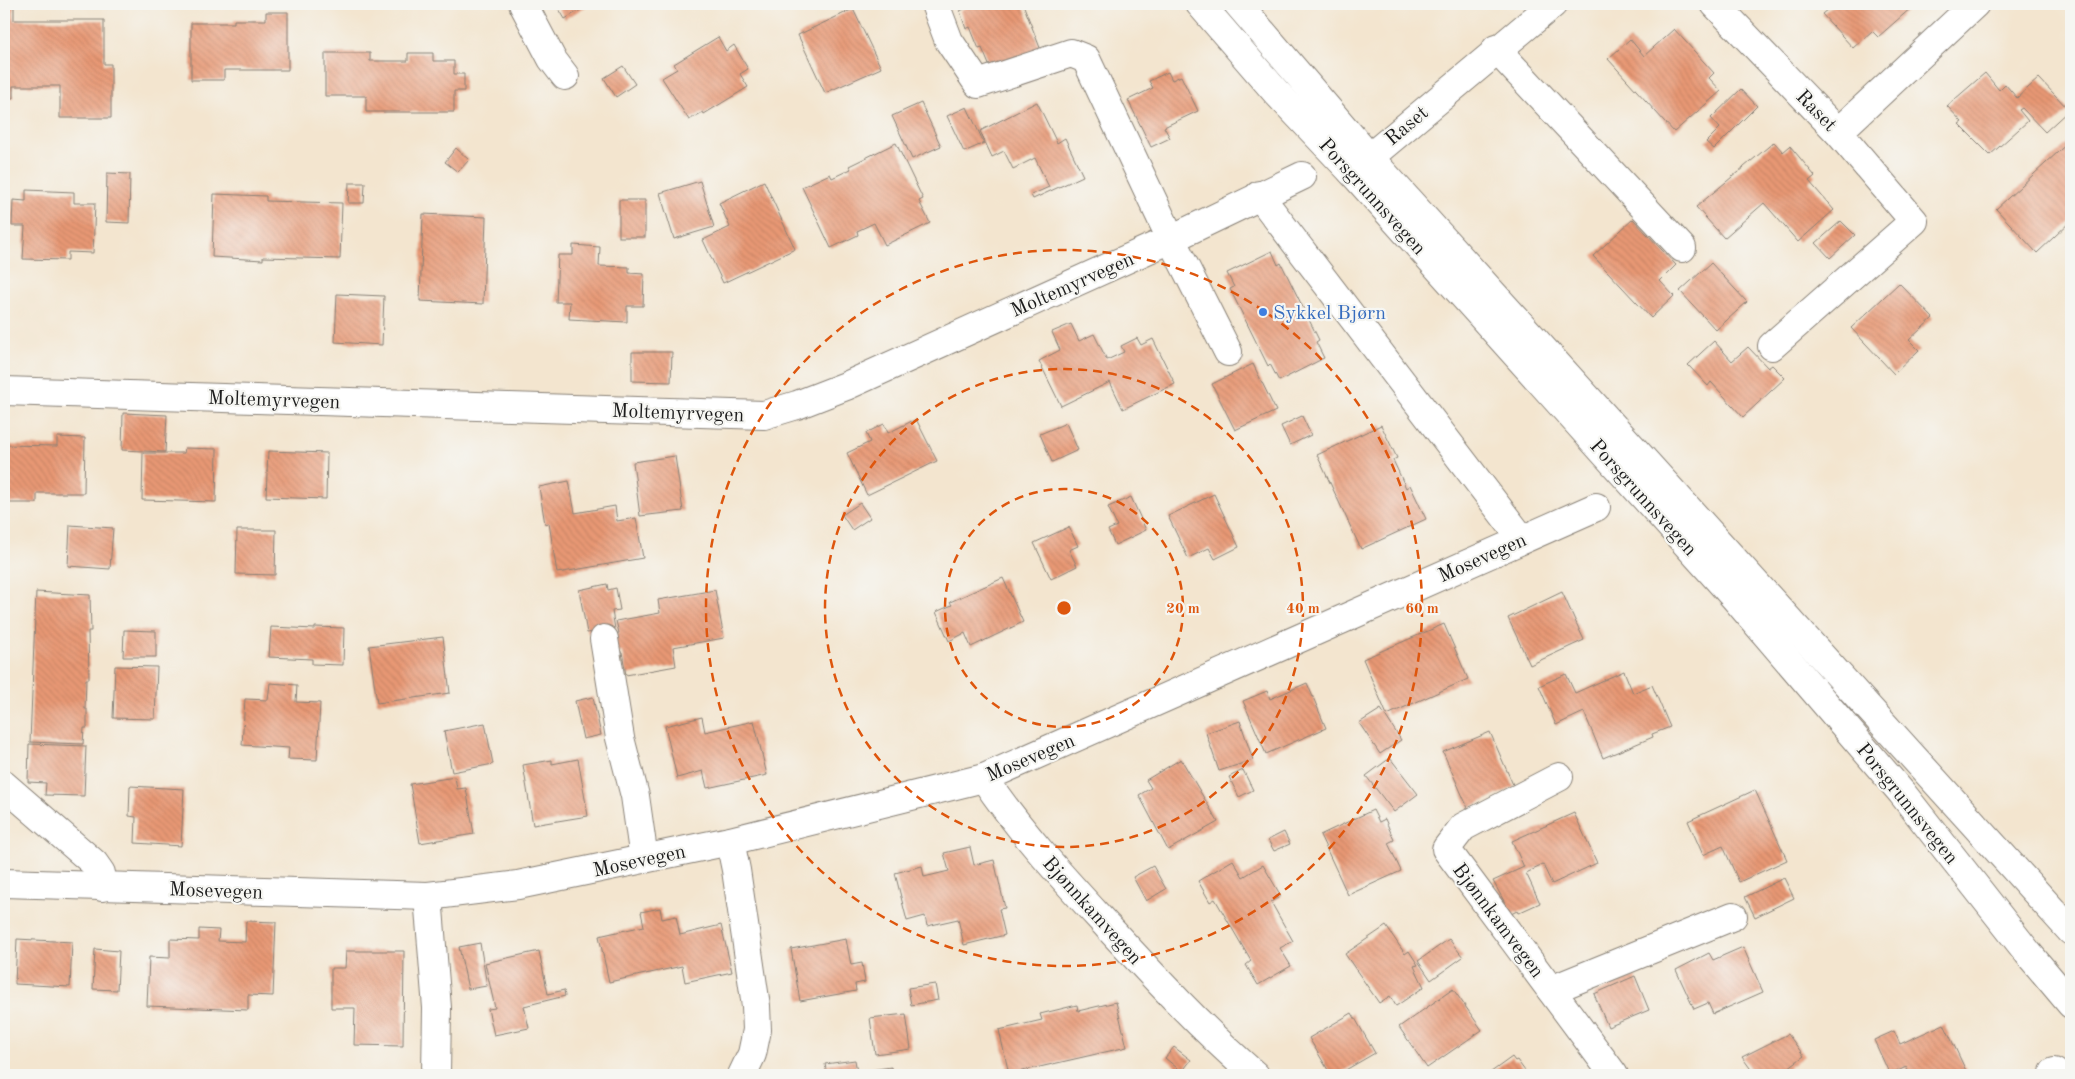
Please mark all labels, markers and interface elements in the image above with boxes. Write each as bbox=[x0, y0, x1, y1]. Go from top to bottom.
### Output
street label: Raset bbox=[1791, 87, 1840, 136]
street label: Raset bbox=[1382, 103, 1433, 150]
street label: Porsgrunnsvegen bbox=[1314, 135, 1429, 260]
street label: Moltemyrvegen bbox=[1008, 250, 1138, 322]
place label: Sykkel Bjørn bbox=[1273, 304, 1386, 324]
marker: Sykkel Bjørn bbox=[1257, 306, 1269, 318]
street label: Moltemyrvegen bbox=[207, 389, 341, 413]
street label: Moltemyrvegen bbox=[611, 402, 745, 426]
street label: Porsgrunnsvegen bbox=[1585, 436, 1700, 561]
street label: Mosevegen bbox=[1436, 530, 1530, 587]
centre of rings bbox=[1055, 599, 1073, 617]
text: 20 m bbox=[1166, 602, 1200, 617]
text: 40 m bbox=[1286, 602, 1320, 617]
text: 60 m bbox=[1405, 602, 1439, 617]
street label: Mosevegen bbox=[984, 731, 1078, 786]
street label: Porsgrunnsvegen bbox=[1852, 740, 1961, 869]
street label: Mosevegen bbox=[591, 842, 688, 882]
street label: Bjønnkamvegen bbox=[1038, 854, 1145, 969]
street label: Bjønnkamvegen bbox=[1448, 860, 1547, 982]
street label: Mosevegen bbox=[169, 880, 264, 904]

